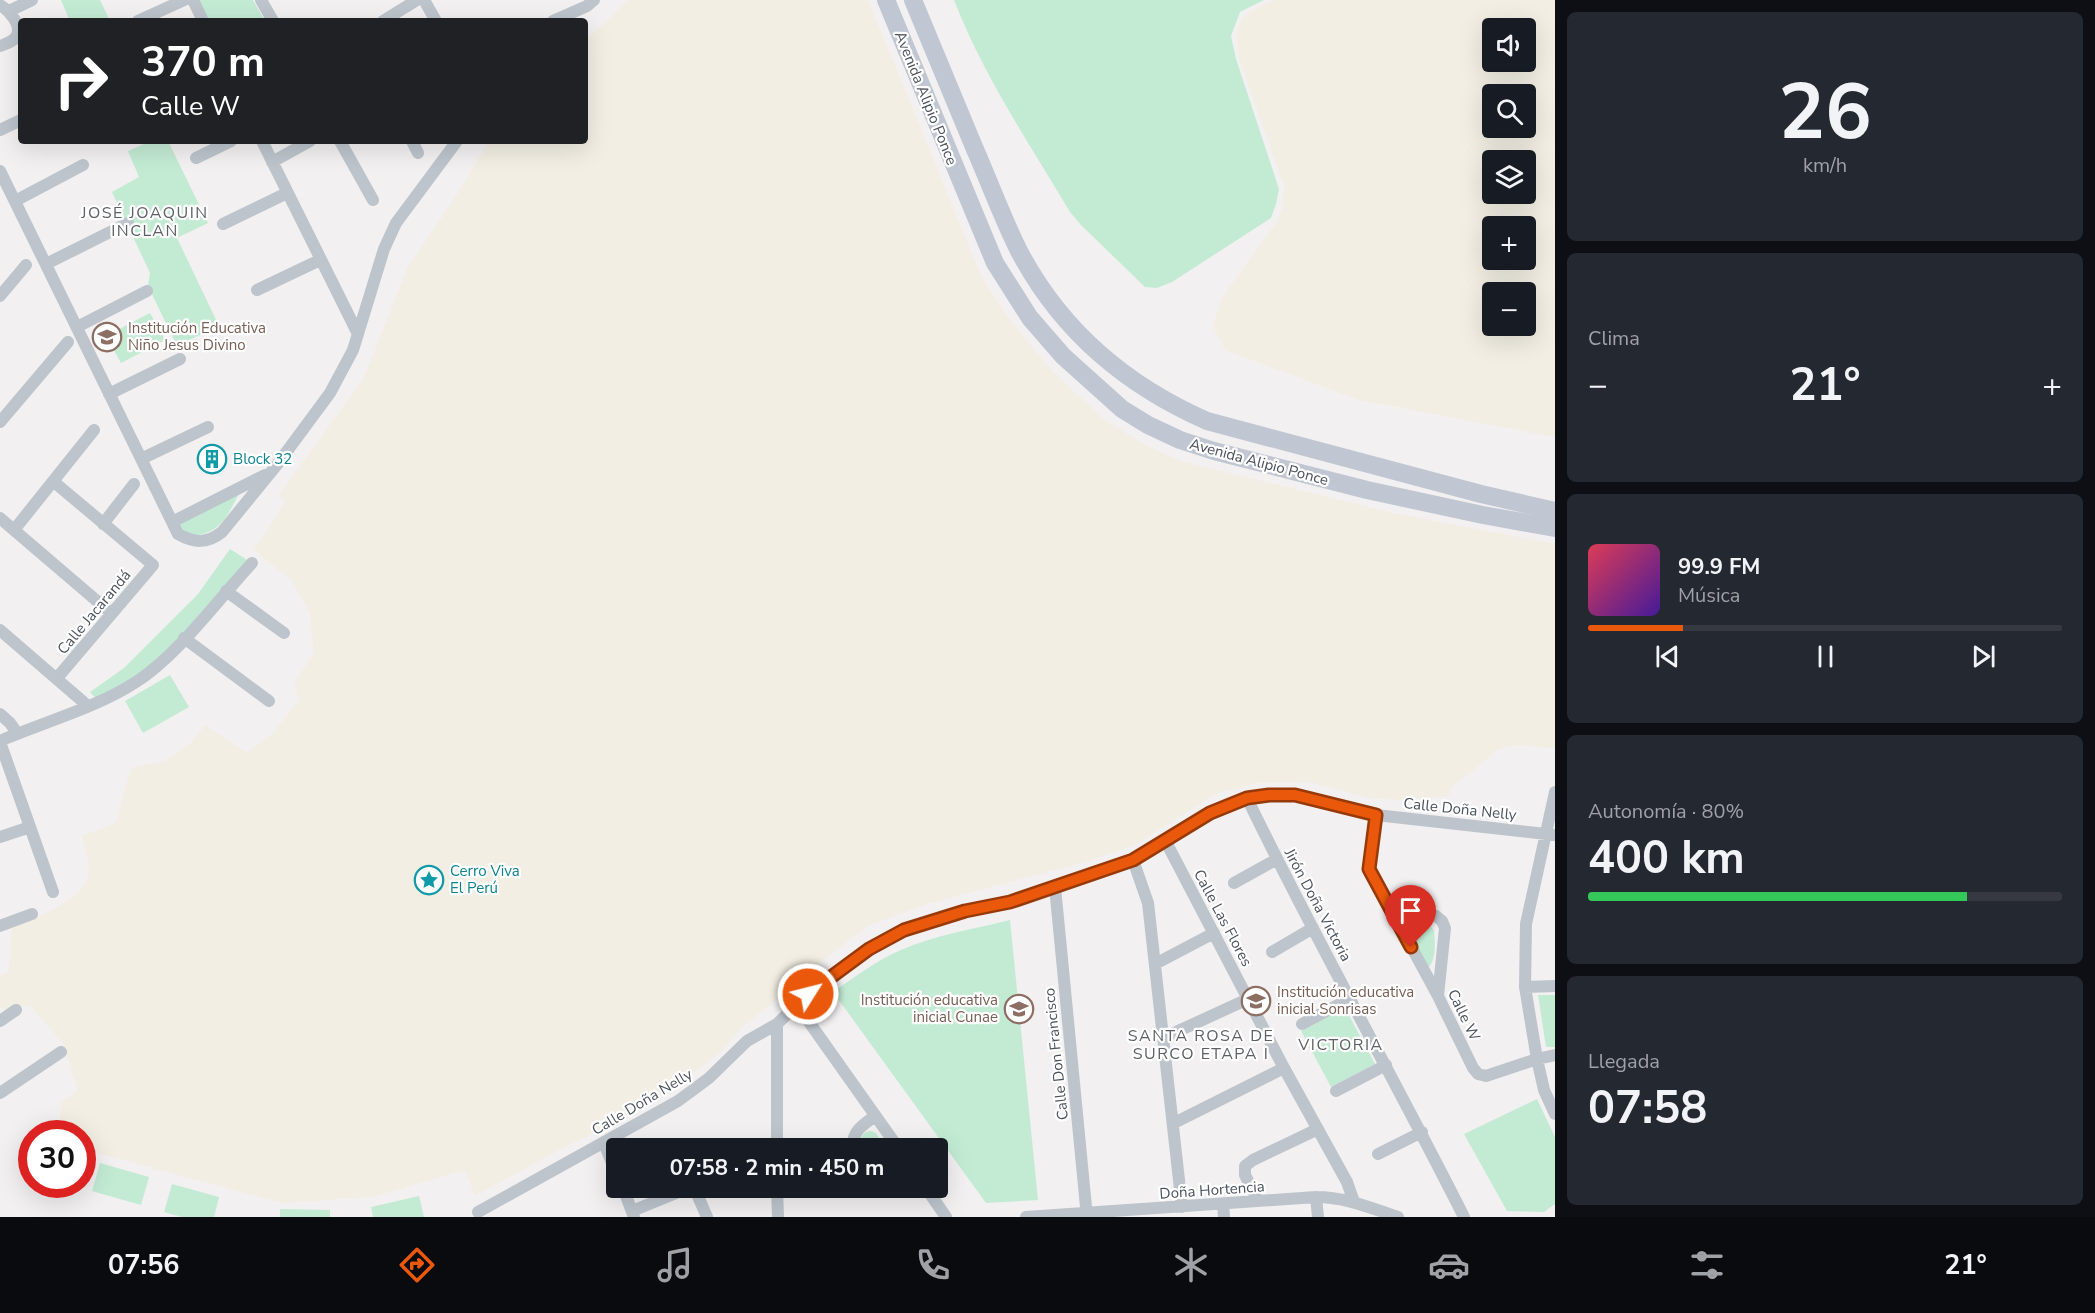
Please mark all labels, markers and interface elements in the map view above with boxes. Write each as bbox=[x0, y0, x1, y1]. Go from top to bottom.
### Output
map controls bbox=[1482, 18, 1536, 336]
button: sound bbox=[1482, 18, 1536, 72]
street label: Avenida Alipio Ponce bbox=[890, 28, 962, 168]
text: 370 m bbox=[141, 34, 265, 91]
icon: right bbox=[42, 42, 120, 120]
text: 26 bbox=[1778, 59, 1872, 166]
button: search bbox=[1482, 84, 1536, 138]
text: Calle W bbox=[141, 88, 240, 125]
button: layers bbox=[1482, 150, 1536, 204]
text: km/h bbox=[1803, 152, 1847, 179]
district label: JOSÉ JOAQUIN INCLAN bbox=[80, 202, 209, 242]
button: + bbox=[1482, 216, 1536, 270]
button: − bbox=[1482, 282, 1536, 336]
place label: Institución Educativa Niño Jesus Divino bbox=[128, 318, 266, 355]
school or university icon: Institución Educativa Niño Jesus Divino bbox=[91, 321, 123, 353]
text: Clima bbox=[1588, 325, 1640, 352]
text: 21° bbox=[1789, 355, 1861, 416]
text: − bbox=[1588, 363, 1608, 408]
text: + bbox=[2042, 363, 2062, 408]
street label: Avenida Alipio Ponce bbox=[1187, 434, 1331, 490]
building icon: Block 32 bbox=[196, 443, 228, 475]
place label: Block 32 bbox=[233, 449, 292, 469]
text: 99.9 FM bbox=[1678, 552, 1760, 582]
street label: Calle Jacarandá bbox=[53, 566, 135, 658]
text: Música bbox=[1678, 582, 1740, 609]
icon: previous bbox=[1651, 640, 1684, 673]
icon: pause bbox=[1809, 640, 1842, 673]
icon: next bbox=[1967, 640, 2000, 673]
street label: Calle Doña Nelly bbox=[1402, 793, 1518, 825]
text: Autonomía · 80% bbox=[1588, 798, 1744, 825]
text: 400 km bbox=[1588, 828, 1745, 889]
street label: Jirón Doña Victoria bbox=[1279, 844, 1356, 965]
place label: Cerro Viva El Perú bbox=[450, 861, 520, 898]
place icon: Cerro Viva El Perú bbox=[413, 864, 445, 896]
street label: Calle Las Flores bbox=[1189, 866, 1257, 970]
pin bbox=[1385, 885, 1436, 947]
icon: arrive bbox=[1394, 894, 1427, 927]
position arrow bbox=[776, 962, 840, 1026]
place label: Institución educativa inicial Sonrisas bbox=[1277, 982, 1414, 1019]
school or university icon: Institución educativa inicial Sonrisas bbox=[1240, 985, 1272, 1017]
street label: Calle W bbox=[1443, 986, 1485, 1045]
street label: Calle Don Francisco bbox=[1039, 987, 1073, 1121]
place label: Institución educativa inicial Cunae bbox=[861, 990, 998, 1027]
school or university icon: Institución educativa inicial Cunae bbox=[1003, 993, 1035, 1025]
district label: SANTA ROSA DE SURCO ETAPA I bbox=[1128, 1025, 1274, 1065]
district label: VICTORIA bbox=[1297, 1034, 1384, 1056]
text: Llegada bbox=[1588, 1048, 1660, 1075]
street label: Calle Doña Nelly bbox=[588, 1064, 696, 1140]
text: 07:58 bbox=[1588, 1078, 1707, 1139]
speed limit sign: 30 bbox=[18, 1120, 96, 1198]
text: 07:58 · 2 min · 450 m bbox=[670, 1153, 884, 1183]
street label: Doña Hortencia bbox=[1159, 1176, 1265, 1204]
icon: directions bbox=[396, 1244, 438, 1286]
icon: music bbox=[654, 1244, 696, 1286]
icon: phone bbox=[912, 1244, 954, 1286]
icon: climate bbox=[1170, 1244, 1212, 1286]
icon: car bbox=[1428, 1244, 1470, 1286]
icon: filters bbox=[1686, 1244, 1728, 1286]
text: 07:56 bbox=[108, 1247, 180, 1284]
text: 21° bbox=[1944, 1247, 1987, 1284]

